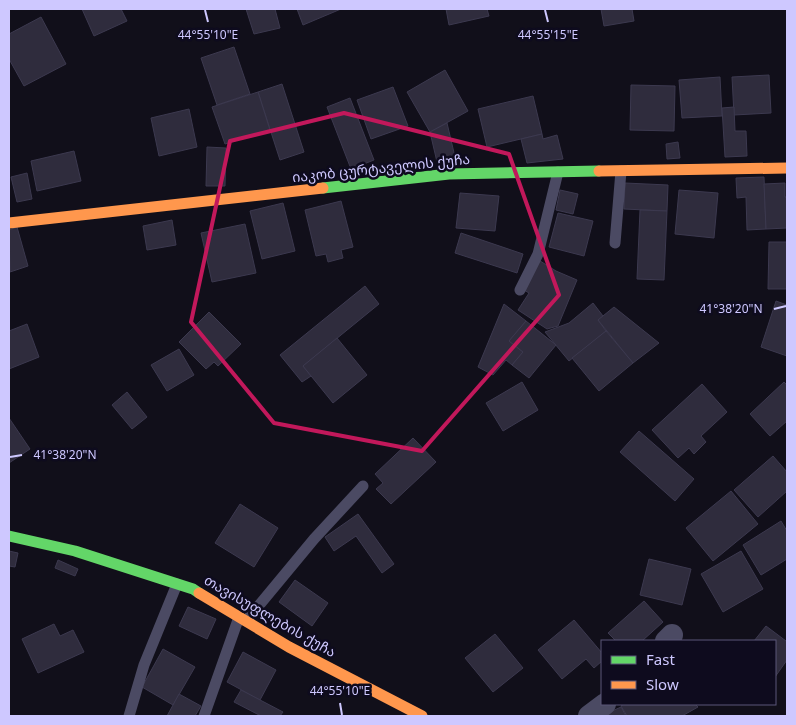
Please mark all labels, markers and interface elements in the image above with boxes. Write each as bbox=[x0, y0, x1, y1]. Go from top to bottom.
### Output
text: 44°55'10"E bbox=[178, 26, 238, 43]
text: 44°55'15"E bbox=[518, 26, 578, 43]
street label: იაკობ ცურტაველის ქუჩა bbox=[291, 149, 471, 186]
text: 41°38'20"N bbox=[699, 300, 763, 317]
text: 41°38'20"N bbox=[33, 446, 97, 463]
street label: თავისუფლების ქუჩა bbox=[201, 570, 340, 661]
legend bbox=[601, 640, 776, 705]
text: Fast bbox=[646, 649, 675, 669]
text: Slow bbox=[646, 674, 679, 694]
text: 44°55'10"E bbox=[310, 682, 370, 699]

